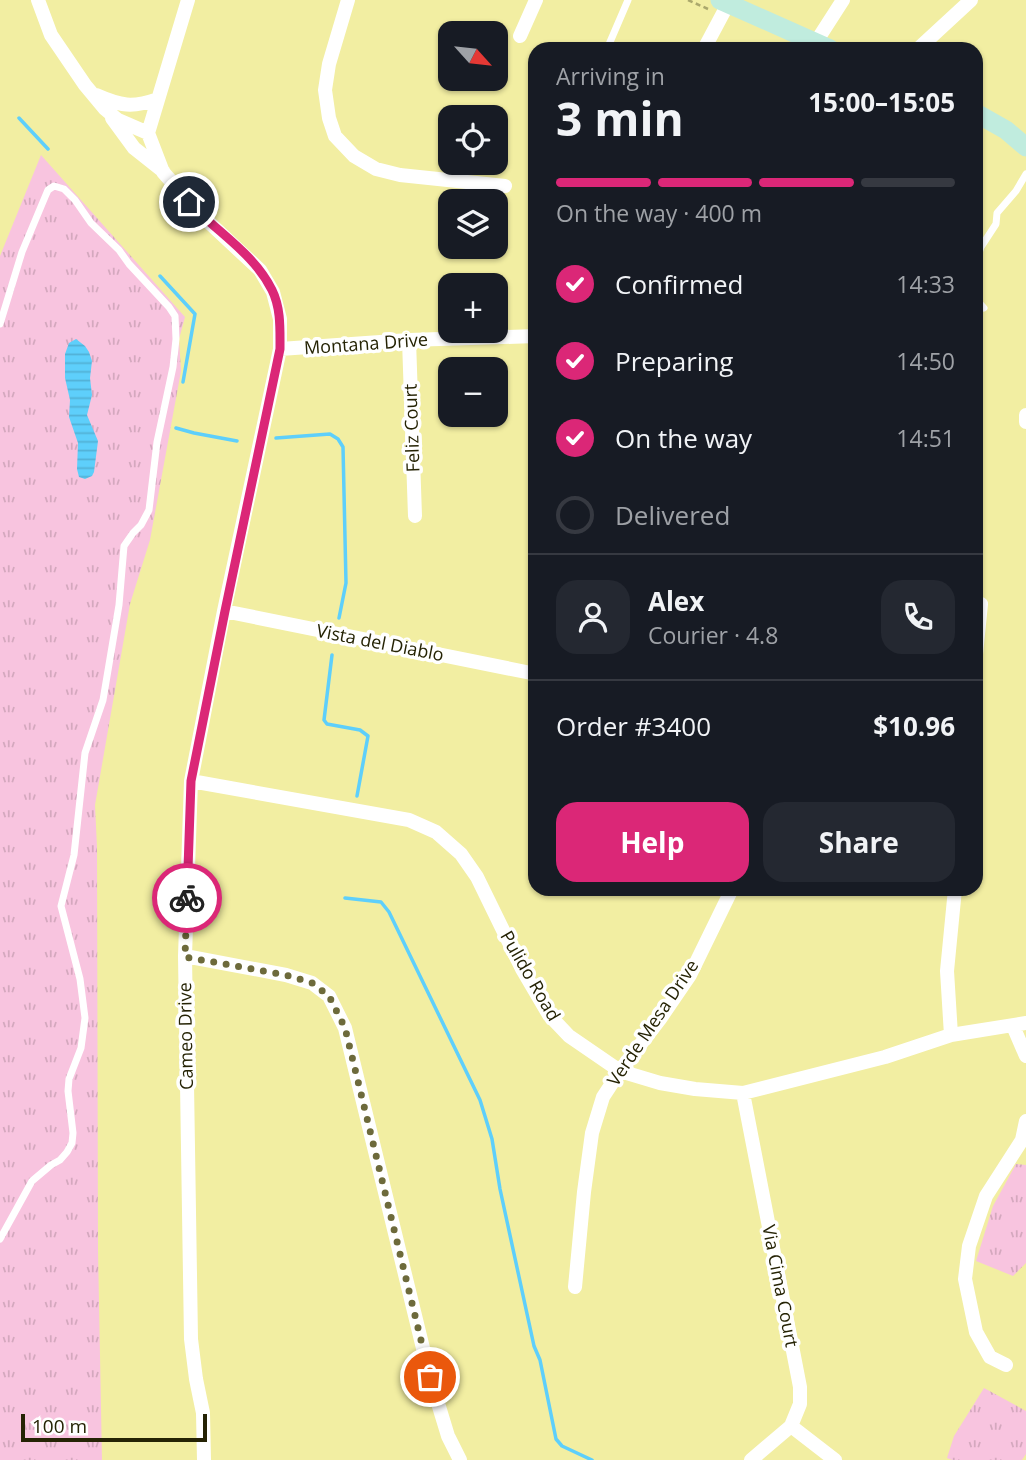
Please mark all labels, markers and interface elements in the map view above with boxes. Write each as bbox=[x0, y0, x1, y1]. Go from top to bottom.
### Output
north arrow bbox=[438, 21, 508, 91]
map controls bbox=[438, 21, 508, 427]
text: Arriving in bbox=[556, 60, 665, 92]
text: 15:00–15:05 bbox=[808, 84, 955, 120]
text: 3 min bbox=[556, 87, 684, 149]
button: locate bbox=[438, 105, 508, 175]
pin bbox=[159, 172, 219, 232]
icon: home bbox=[170, 183, 208, 221]
button: layers bbox=[438, 189, 508, 259]
text: On the way · 400 m bbox=[556, 197, 762, 229]
icon: check bbox=[556, 265, 594, 303]
text: Confirmed bbox=[615, 266, 743, 302]
text: 14:33 bbox=[896, 268, 955, 300]
button: + bbox=[438, 273, 508, 343]
street label: Montana Drive bbox=[303, 327, 429, 359]
icon: check bbox=[556, 342, 594, 380]
text: Preparing bbox=[615, 343, 733, 379]
text: 14:50 bbox=[896, 345, 955, 377]
button: − bbox=[438, 357, 508, 427]
street label: Feliz Court bbox=[397, 383, 425, 473]
icon: check bbox=[556, 419, 594, 457]
text: On the way bbox=[615, 420, 752, 456]
text: 14:51 bbox=[896, 422, 955, 454]
text: Delivered bbox=[615, 497, 730, 533]
button: person bbox=[556, 580, 630, 654]
button: phone bbox=[881, 580, 955, 654]
text: Alex bbox=[648, 583, 704, 619]
street label: Vista del Diablo bbox=[314, 618, 446, 666]
text: Courier · 4.8 bbox=[648, 619, 778, 651]
text: Order #3400 bbox=[556, 708, 711, 744]
text: $10.96 bbox=[873, 708, 955, 744]
button: Help bbox=[556, 802, 749, 882]
button: Share bbox=[763, 802, 955, 882]
courier bbox=[152, 863, 222, 933]
icon: bike bbox=[168, 879, 206, 917]
street label: Pulido Road bbox=[495, 926, 566, 1025]
street label: Verde Mesa Drive bbox=[601, 955, 703, 1090]
street label: Cameo Drive bbox=[172, 982, 198, 1090]
street label: Via Cima Court bbox=[757, 1223, 805, 1349]
pin bbox=[400, 1347, 460, 1407]
icon: bag bbox=[411, 1358, 449, 1396]
scale bar bbox=[21, 1411, 206, 1443]
text: 100 m bbox=[32, 1413, 87, 1439]

